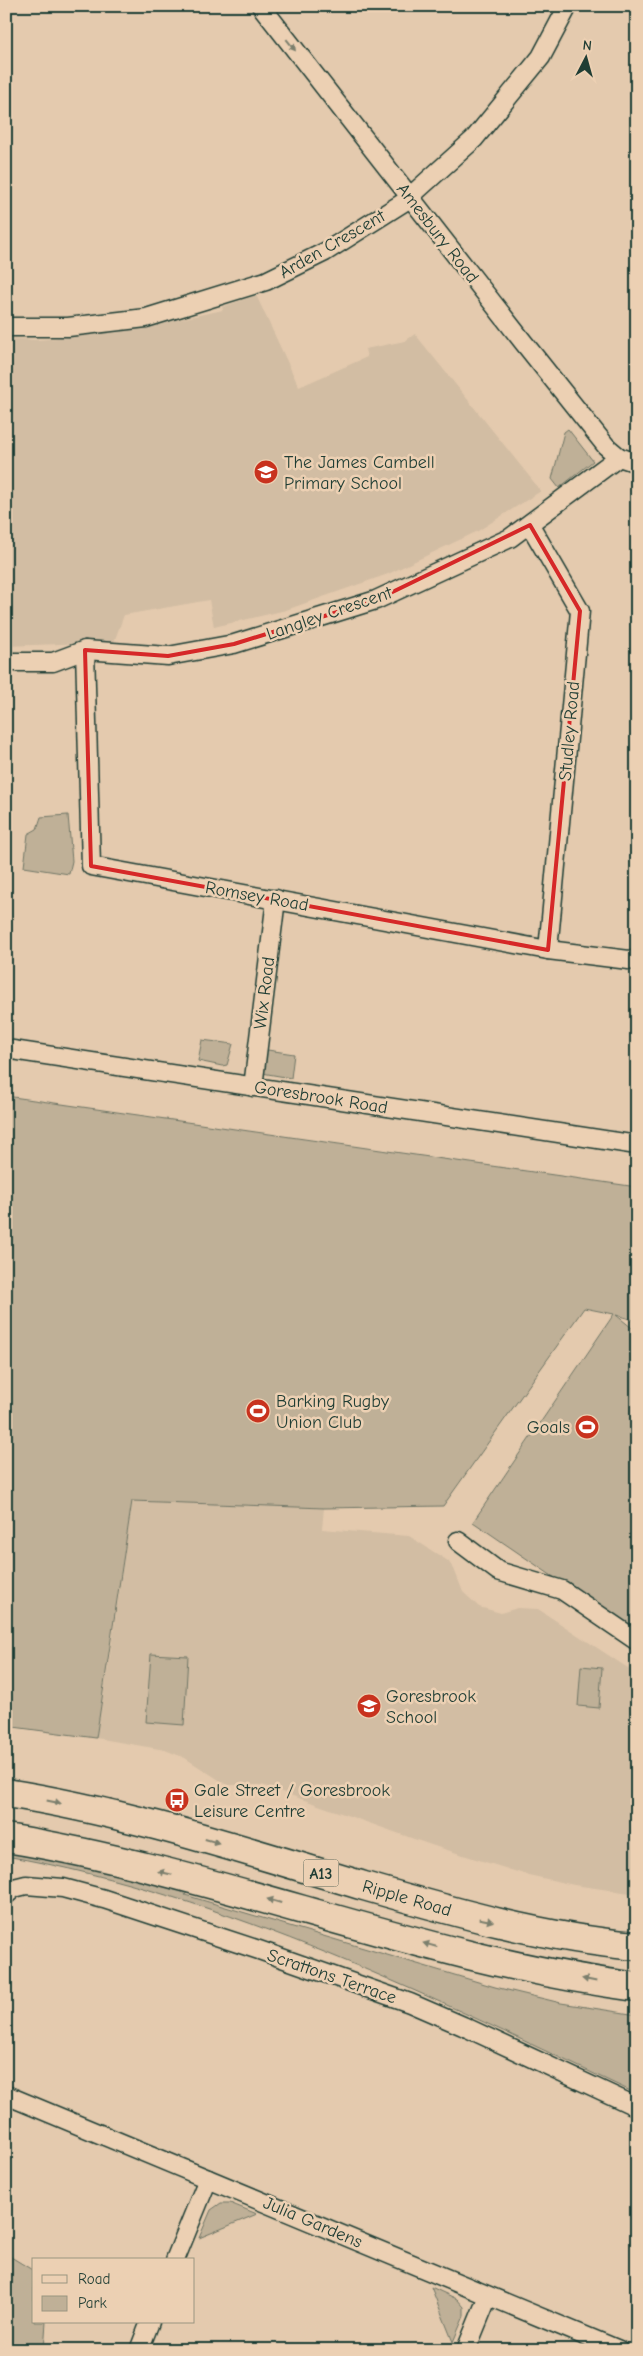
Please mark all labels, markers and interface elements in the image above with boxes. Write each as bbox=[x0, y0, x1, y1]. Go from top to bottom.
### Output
north arrow bbox=[560, 32, 610, 82]
text: N bbox=[582, 37, 593, 54]
one-way arrow bbox=[286, 38, 296, 52]
street label: Amesbury Road bbox=[392, 179, 483, 287]
street label: Arden Crescent bbox=[276, 205, 390, 283]
place label: The James Cambell Primary School bbox=[284, 452, 435, 494]
school or university icon: The James Cambell Primary School bbox=[253, 459, 279, 485]
street label: Langley Crescent bbox=[264, 582, 396, 645]
street label: Studley Road bbox=[555, 680, 584, 782]
street label: Romsey Road bbox=[204, 877, 310, 916]
street label: Wix Road bbox=[250, 956, 279, 1031]
street label: Goresbrook Road bbox=[253, 1077, 389, 1118]
place label: Barking Rugby Union Club bbox=[276, 1391, 390, 1433]
sports icon: Barking Rugby Union Club bbox=[245, 1398, 271, 1424]
sports icon: Goals bbox=[574, 1414, 600, 1440]
place label: Goals bbox=[527, 1417, 570, 1438]
place label: Goresbrook School bbox=[386, 1686, 476, 1728]
school or university icon: Goresbrook School bbox=[356, 1693, 382, 1719]
place label: Gale Street / Goresbrook Leisure Centre bbox=[194, 1780, 390, 1822]
bus stop icon: Gale Street / Goresbrook Leisure Centre bbox=[164, 1787, 190, 1813]
one-way arrow bbox=[47, 1798, 62, 1806]
one-way arrow bbox=[205, 1837, 220, 1845]
road number: A13 bbox=[304, 1860, 338, 1886]
one-way arrow bbox=[158, 1869, 173, 1877]
street label: Ripple Road bbox=[360, 1876, 454, 1921]
one-way arrow bbox=[266, 1897, 281, 1905]
one-way arrow bbox=[478, 1916, 493, 1924]
one-way arrow bbox=[422, 1941, 438, 1949]
street label: Scrattons Terrace bbox=[264, 1945, 399, 2008]
one-way arrow bbox=[580, 1975, 596, 1983]
street label: Julia Gardens bbox=[260, 2192, 365, 2253]
legend bbox=[32, 2258, 195, 2324]
text: Road bbox=[78, 2270, 110, 2288]
text: Park bbox=[78, 2294, 107, 2312]

